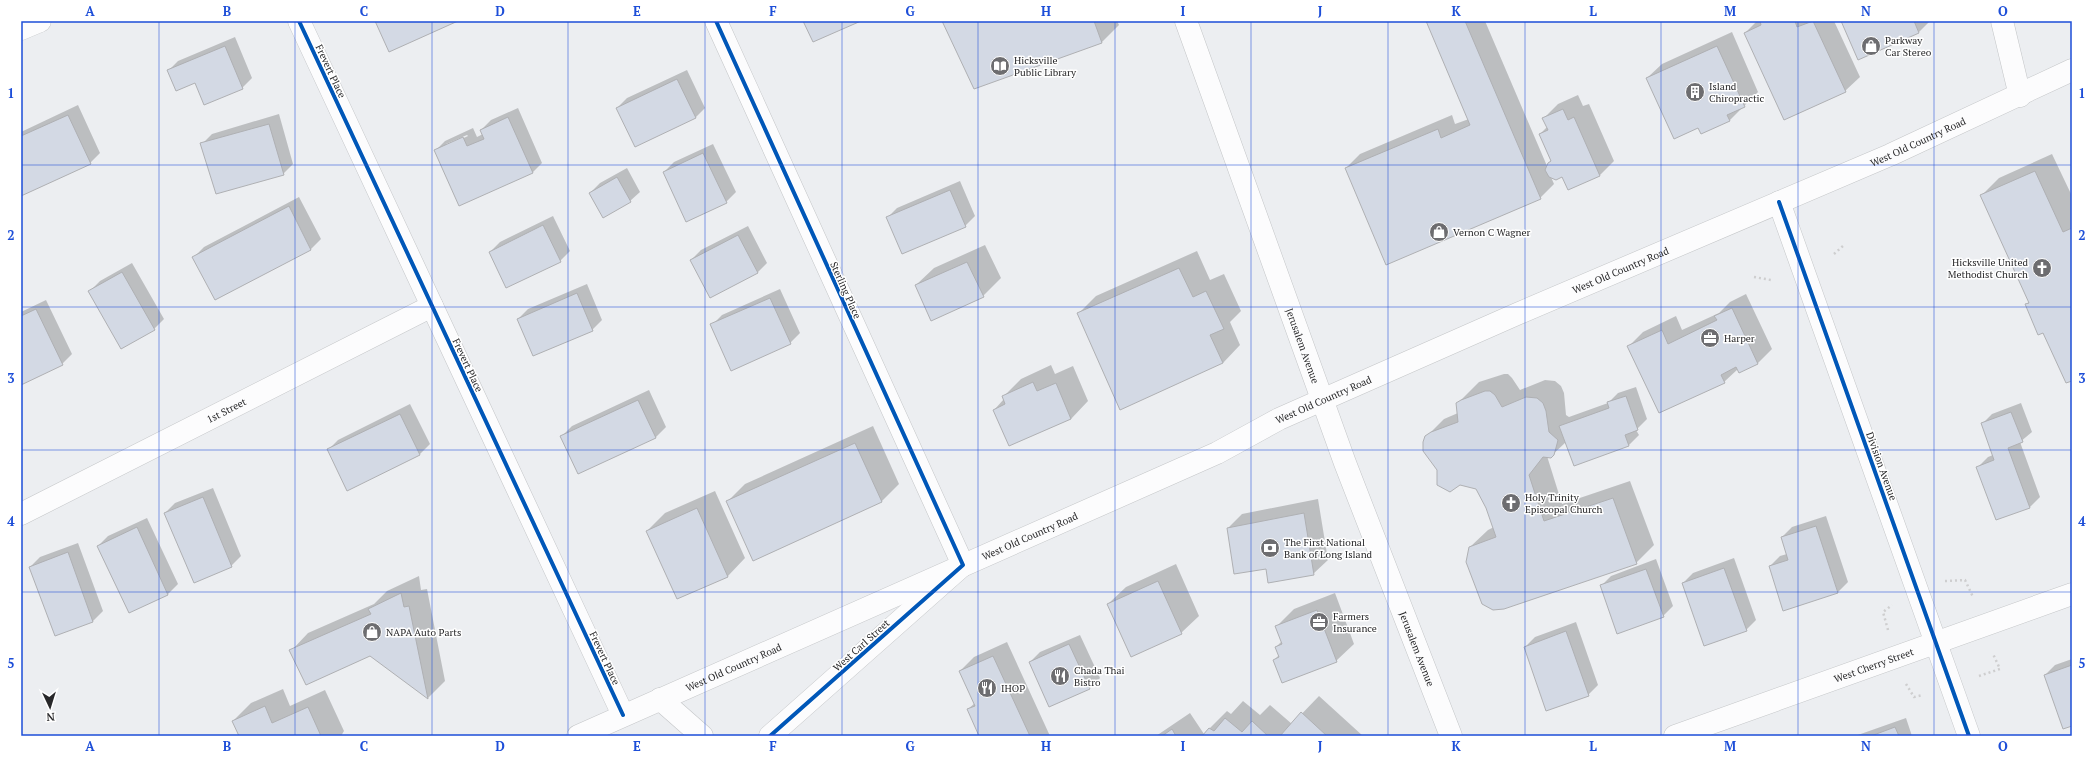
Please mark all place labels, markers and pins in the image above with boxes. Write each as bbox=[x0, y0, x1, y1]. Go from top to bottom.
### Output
place label: Parkway Car Stereo bbox=[1885, 34, 1932, 59]
shop icon: Parkway Car Stereo bbox=[1860, 35, 1882, 57]
place label: Hicksville Public Library bbox=[1014, 54, 1077, 79]
library icon: Hicksville Public Library bbox=[989, 55, 1011, 77]
place label: Island Chiropractic bbox=[1709, 80, 1765, 105]
building icon: Island Chiropractic bbox=[1684, 81, 1706, 103]
shop icon: Vernon C Wagner bbox=[1428, 221, 1450, 243]
place label: Vernon C Wagner bbox=[1453, 226, 1530, 239]
place label: Hicksville United Methodist Church bbox=[1948, 256, 2028, 281]
church icon: Hicksville United Methodist Church bbox=[2031, 257, 2053, 279]
office icon: Harper bbox=[1699, 327, 1721, 349]
place label: Harper bbox=[1724, 332, 1755, 345]
place label: Holy Trinity Episcopal Church bbox=[1525, 491, 1603, 516]
church icon: Holy Trinity Episcopal Church bbox=[1500, 492, 1522, 514]
place label: The First National Bank of Long Island bbox=[1284, 536, 1373, 561]
bank icon: The First National Bank of Long Island bbox=[1259, 537, 1281, 559]
place label: Farmers Insurance bbox=[1333, 610, 1377, 635]
office icon: Farmers Insurance bbox=[1308, 611, 1330, 633]
shop icon: NAPA Auto Parts bbox=[361, 621, 383, 643]
place label: NAPA Auto Parts bbox=[386, 626, 461, 639]
place label: Chada Thai Bistro bbox=[1074, 664, 1125, 689]
restaurant icon: Chada Thai Bistro bbox=[1049, 665, 1071, 687]
restaurant icon: IHOP bbox=[976, 677, 998, 699]
place label: IHOP bbox=[1001, 682, 1025, 695]

